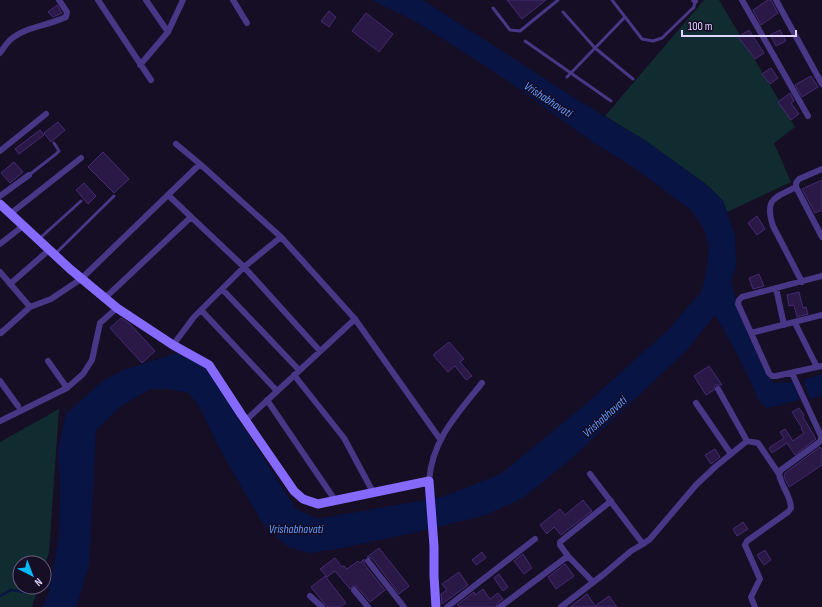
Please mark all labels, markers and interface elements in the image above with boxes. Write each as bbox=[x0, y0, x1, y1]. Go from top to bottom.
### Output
scale bar bbox=[682, 12, 796, 38]
text: 100 m bbox=[688, 19, 713, 34]
water label: Vrishabhavati bbox=[521, 79, 576, 122]
water label: Vrishabhavati bbox=[580, 393, 631, 441]
water label: Vrishabhavati bbox=[269, 522, 324, 537]
north arrow bbox=[12, 555, 52, 595]
text: N bbox=[32, 575, 45, 589]

